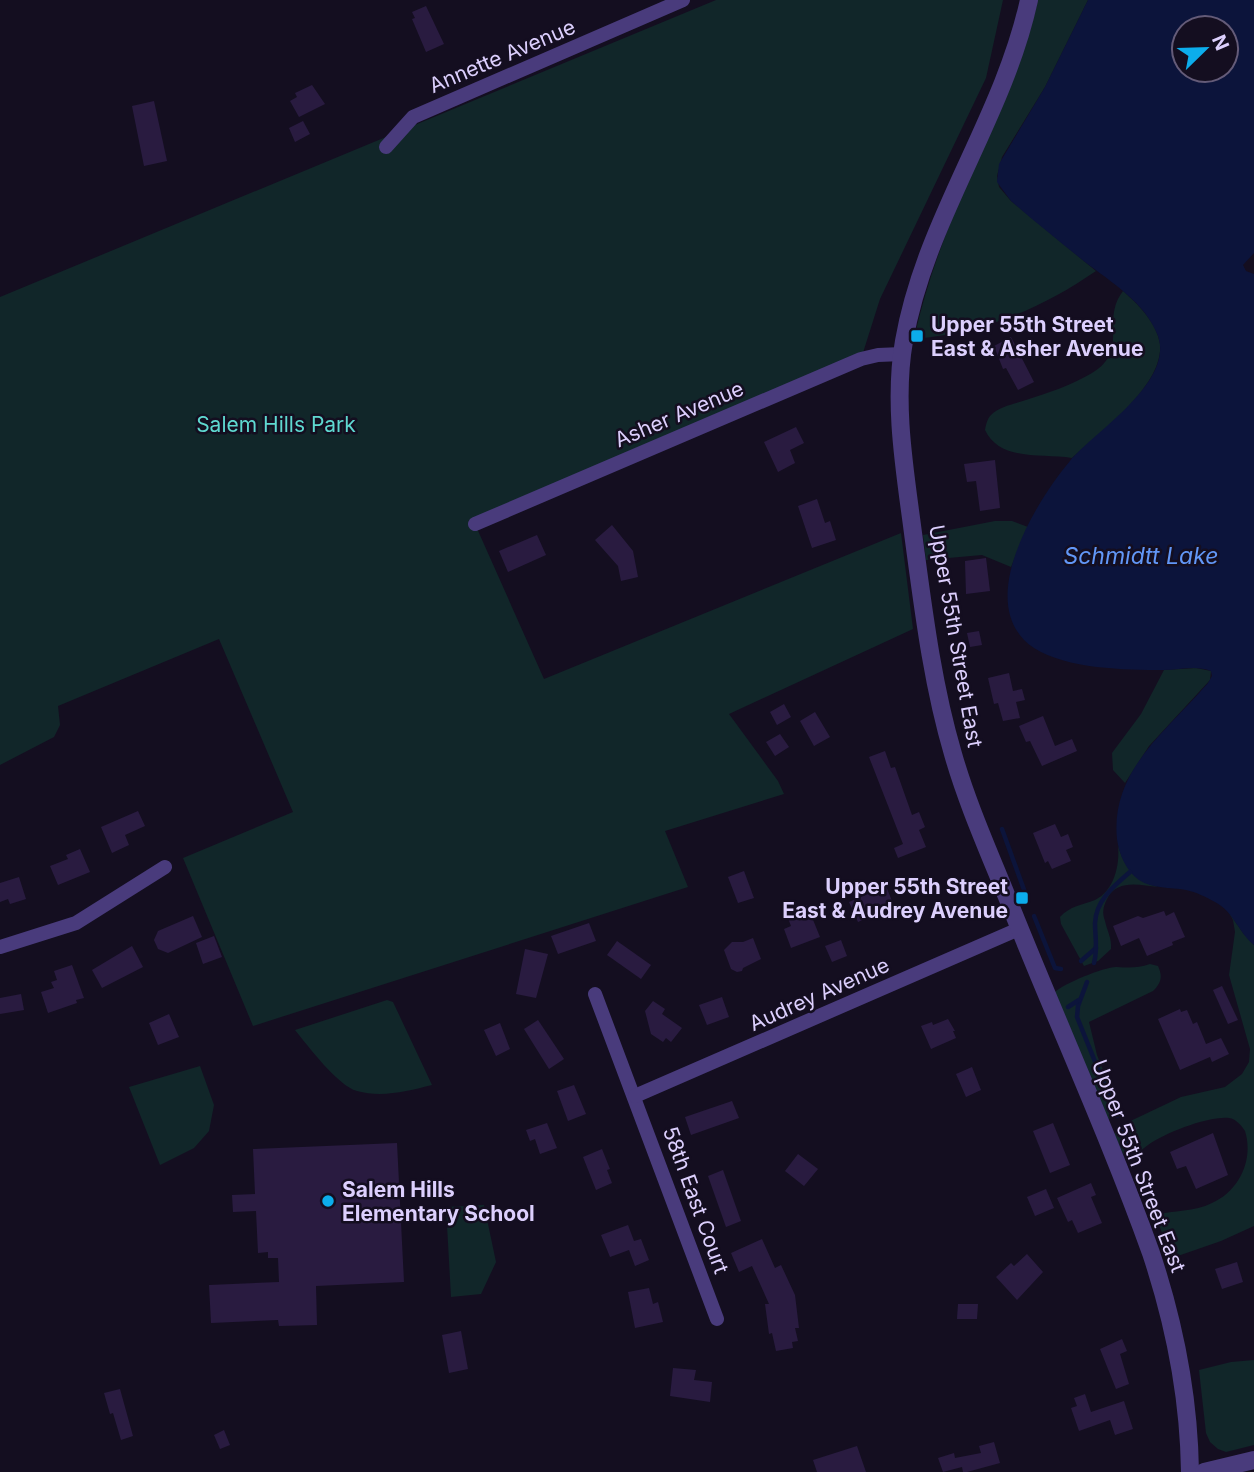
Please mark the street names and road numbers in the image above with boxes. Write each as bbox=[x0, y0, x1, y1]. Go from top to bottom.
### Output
street label: Annette Avenue bbox=[425, 14, 579, 98]
street label: Asher Avenue bbox=[611, 376, 747, 452]
street label: Upper 55th Street East bbox=[924, 523, 988, 749]
street label: Audrey Avenue bbox=[745, 952, 893, 1036]
street label: Upper 55th Street East bbox=[1087, 1056, 1191, 1276]
street label: 58th East Court bbox=[658, 1123, 734, 1277]

